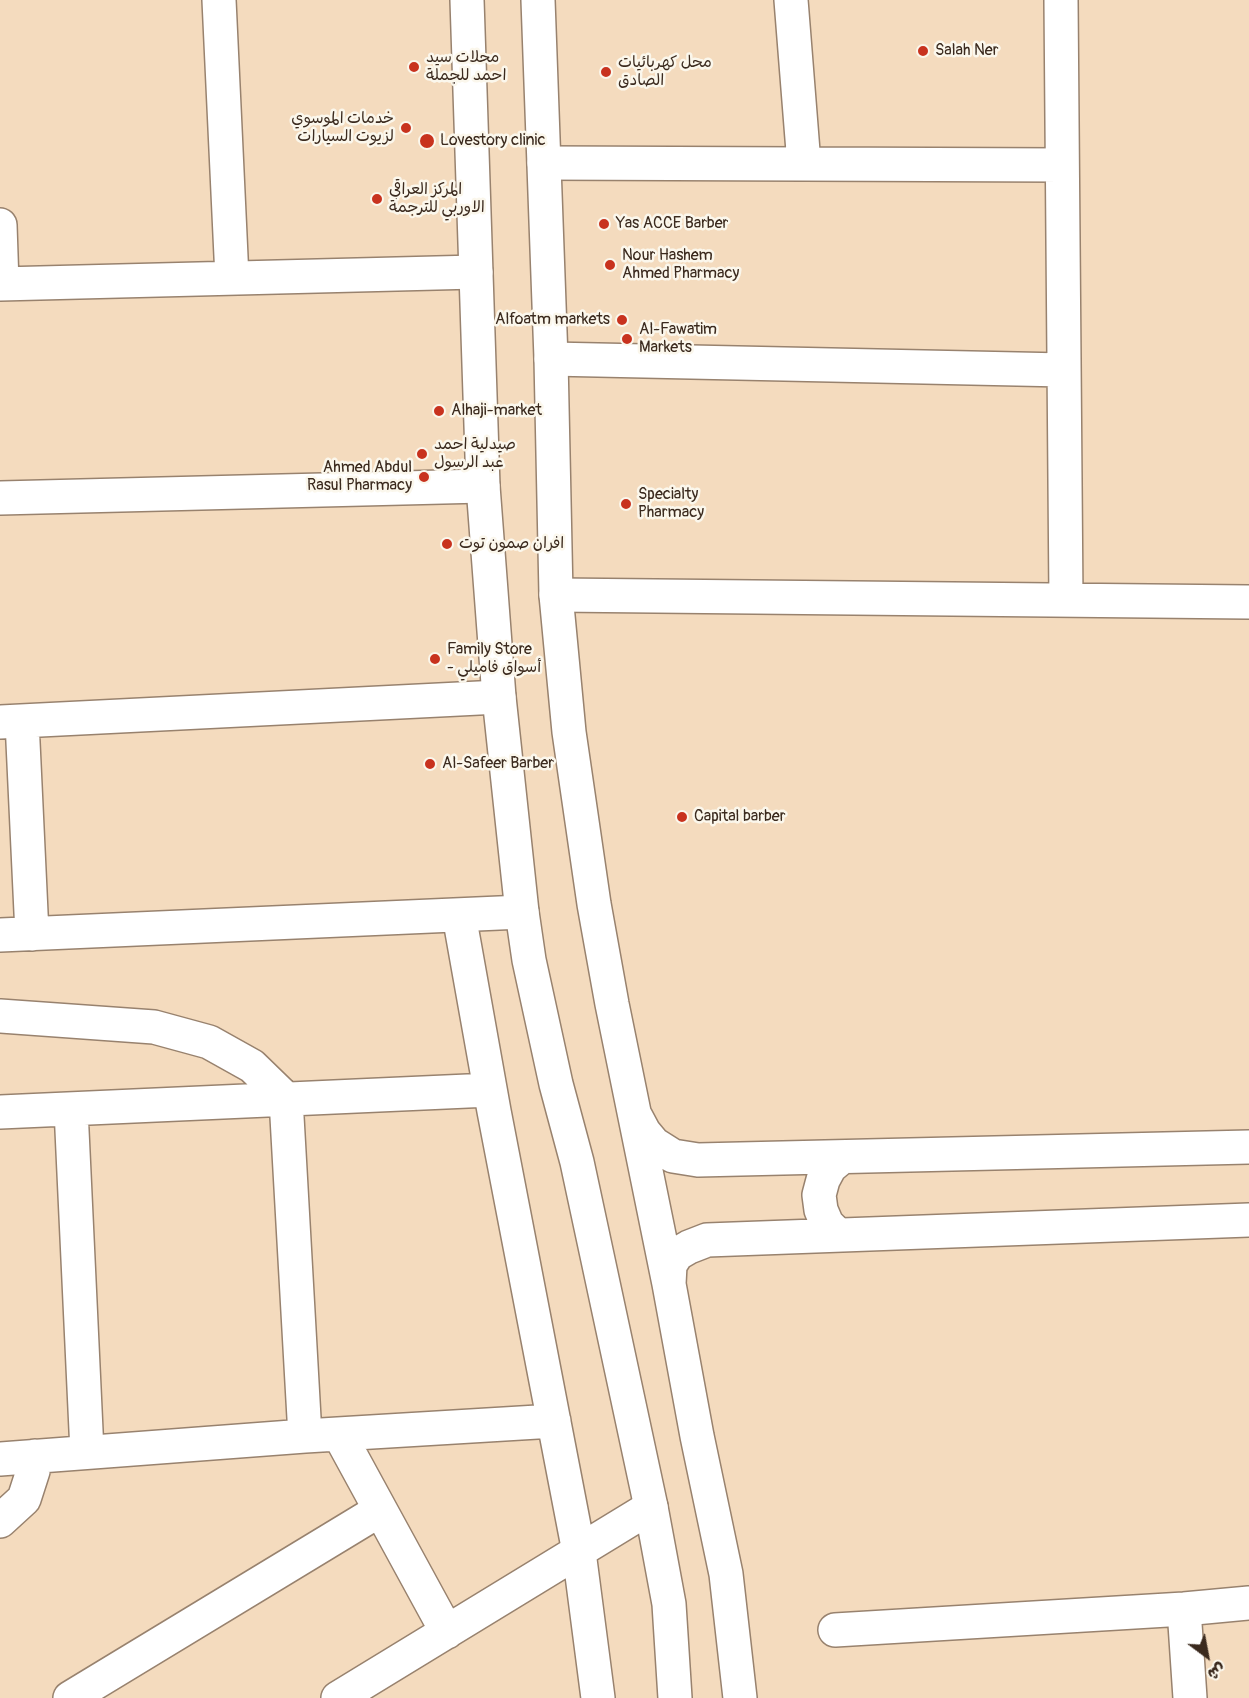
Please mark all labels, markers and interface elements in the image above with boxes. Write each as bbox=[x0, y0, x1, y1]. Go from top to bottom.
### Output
place label: Salah Ner bbox=[935, 41, 998, 61]
marker: Salah Ner bbox=[916, 44, 930, 58]
place label: محلات سيد احمد للجملة bbox=[426, 48, 506, 86]
place label: محل كهربائيات الصادق bbox=[618, 53, 712, 91]
marker: محلات سيد احمد للجملة bbox=[407, 60, 421, 74]
marker: محل كهربائيات الصادق bbox=[599, 65, 613, 79]
place label: خدمات الموسوي لزيوت السيارات bbox=[291, 109, 394, 147]
marker: خدمات الموسوي لزيوت السيارات bbox=[399, 121, 413, 135]
place label: Lovestory clinic bbox=[440, 131, 546, 151]
marker: Lovestory clinic bbox=[418, 132, 436, 150]
place label: المركز العراقي الاوربي للترجمة bbox=[389, 180, 485, 218]
marker: المركز العراقي الاوربي للترجمة bbox=[370, 192, 384, 206]
place label: Yas ACCE Barber bbox=[616, 214, 728, 234]
marker: Yas ACCE Barber bbox=[597, 217, 611, 231]
place label: Nour Hashem Ahmed Pharmacy bbox=[622, 246, 739, 284]
marker: Nour Hashem Ahmed Pharmacy bbox=[603, 258, 617, 272]
place label: Alfoatm markets bbox=[495, 310, 610, 330]
marker: Alfoatm markets bbox=[615, 313, 629, 327]
place label: Al-Fawatim Markets bbox=[639, 320, 717, 358]
marker: Al-Fawatim Markets bbox=[620, 332, 634, 346]
place label: Alhaji-market bbox=[451, 401, 542, 421]
marker: Alhaji-market bbox=[432, 404, 446, 418]
place label: صيدلية احمد عبد الرسول bbox=[434, 435, 516, 473]
marker: صيدلية احمد عبد الرسول bbox=[415, 447, 429, 461]
place label: Ahmed Abdul Rasul Pharmacy bbox=[307, 458, 412, 496]
marker: Ahmed Abdul Rasul Pharmacy bbox=[417, 470, 431, 484]
place label: Specialty Pharmacy bbox=[638, 485, 704, 523]
marker: Specialty Pharmacy bbox=[619, 497, 633, 511]
place label: افران صمون توت bbox=[459, 534, 564, 554]
marker: افران صمون توت bbox=[440, 537, 454, 551]
place label: Family Store - أسواق فاميلي bbox=[447, 640, 541, 678]
marker: Family Store - أسواق فاميلي bbox=[428, 652, 442, 666]
place label: Al-Safeer Barber bbox=[442, 754, 554, 774]
marker: Al-Safeer Barber bbox=[423, 757, 437, 771]
place label: Capital barber bbox=[694, 807, 785, 827]
marker: Capital barber bbox=[675, 810, 689, 824]
north arrow bbox=[1177, 1626, 1237, 1686]
text: ش bbox=[1204, 1658, 1229, 1684]

